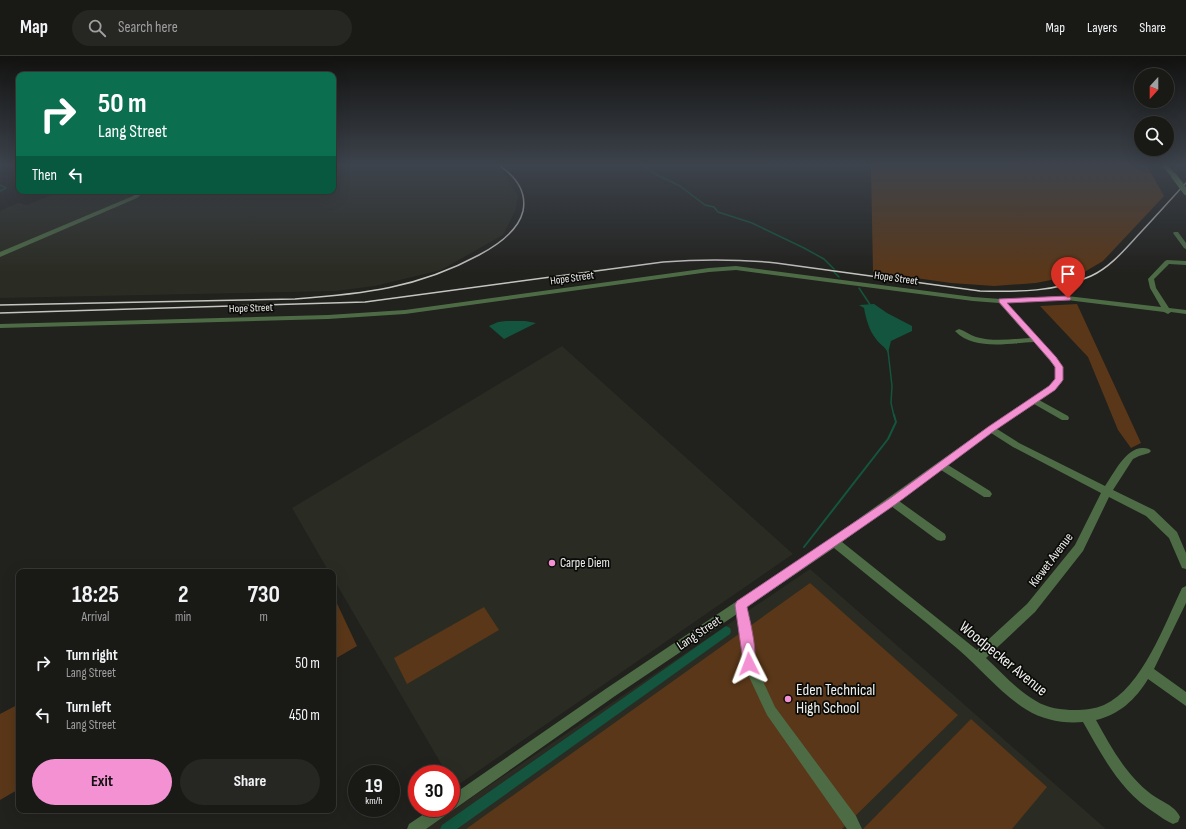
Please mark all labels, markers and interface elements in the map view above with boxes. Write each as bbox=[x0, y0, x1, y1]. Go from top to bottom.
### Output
search box bbox=[72, 10, 352, 46]
text: Map bbox=[20, 16, 48, 39]
icon: search bbox=[86, 17, 108, 39]
text: Search here bbox=[118, 18, 178, 37]
text: Map bbox=[1045, 19, 1065, 36]
text: Layers bbox=[1087, 19, 1117, 36]
text: Share bbox=[1139, 19, 1166, 36]
north arrow bbox=[1134, 68, 1174, 108]
map controls bbox=[1134, 68, 1174, 156]
text: 50 m bbox=[98, 87, 147, 120]
icon: right bbox=[32, 88, 84, 140]
button: search bbox=[1134, 116, 1174, 156]
text: Lang Street bbox=[98, 121, 167, 142]
icon: left bbox=[65, 164, 87, 186]
text: Then bbox=[32, 166, 57, 185]
pin bbox=[1051, 257, 1085, 298]
icon: arrive bbox=[1057, 263, 1079, 285]
street label: Hope Street bbox=[549, 268, 595, 288]
street label: Hope Street bbox=[873, 268, 919, 288]
street label: Hope Street bbox=[229, 301, 274, 315]
street label: Kiewet Avenue bbox=[1025, 530, 1077, 590]
place label: Carpe Diem bbox=[560, 555, 610, 571]
marker: Carpe Diem bbox=[547, 558, 557, 568]
text: 18:25 bbox=[72, 580, 119, 609]
text: 2 bbox=[178, 580, 189, 609]
text: 730 bbox=[247, 580, 280, 609]
text: Arrival bbox=[82, 609, 110, 625]
text: min bbox=[175, 609, 191, 625]
text: m bbox=[260, 609, 268, 625]
street label: Lang Street bbox=[674, 612, 724, 654]
street label: Woodpecker Avenue bbox=[955, 618, 1051, 700]
position arrow bbox=[728, 643, 770, 685]
text: Turn right bbox=[66, 646, 118, 665]
icon: right bbox=[32, 652, 54, 674]
text: 50 m bbox=[295, 654, 320, 673]
text: Lang Street bbox=[66, 665, 116, 681]
place label: Eden Technical High School bbox=[796, 681, 875, 718]
marker: Eden Technical High School bbox=[783, 694, 793, 704]
text: Turn left bbox=[66, 698, 111, 717]
icon: left bbox=[32, 704, 54, 726]
text: 450 m bbox=[289, 706, 320, 725]
text: Lang Street bbox=[66, 717, 116, 733]
button: Exit bbox=[32, 759, 172, 805]
button: Share bbox=[180, 759, 320, 805]
speed limit sign: 30 bbox=[408, 765, 460, 817]
text: 19 bbox=[365, 774, 383, 798]
text: km/h bbox=[365, 795, 383, 807]

